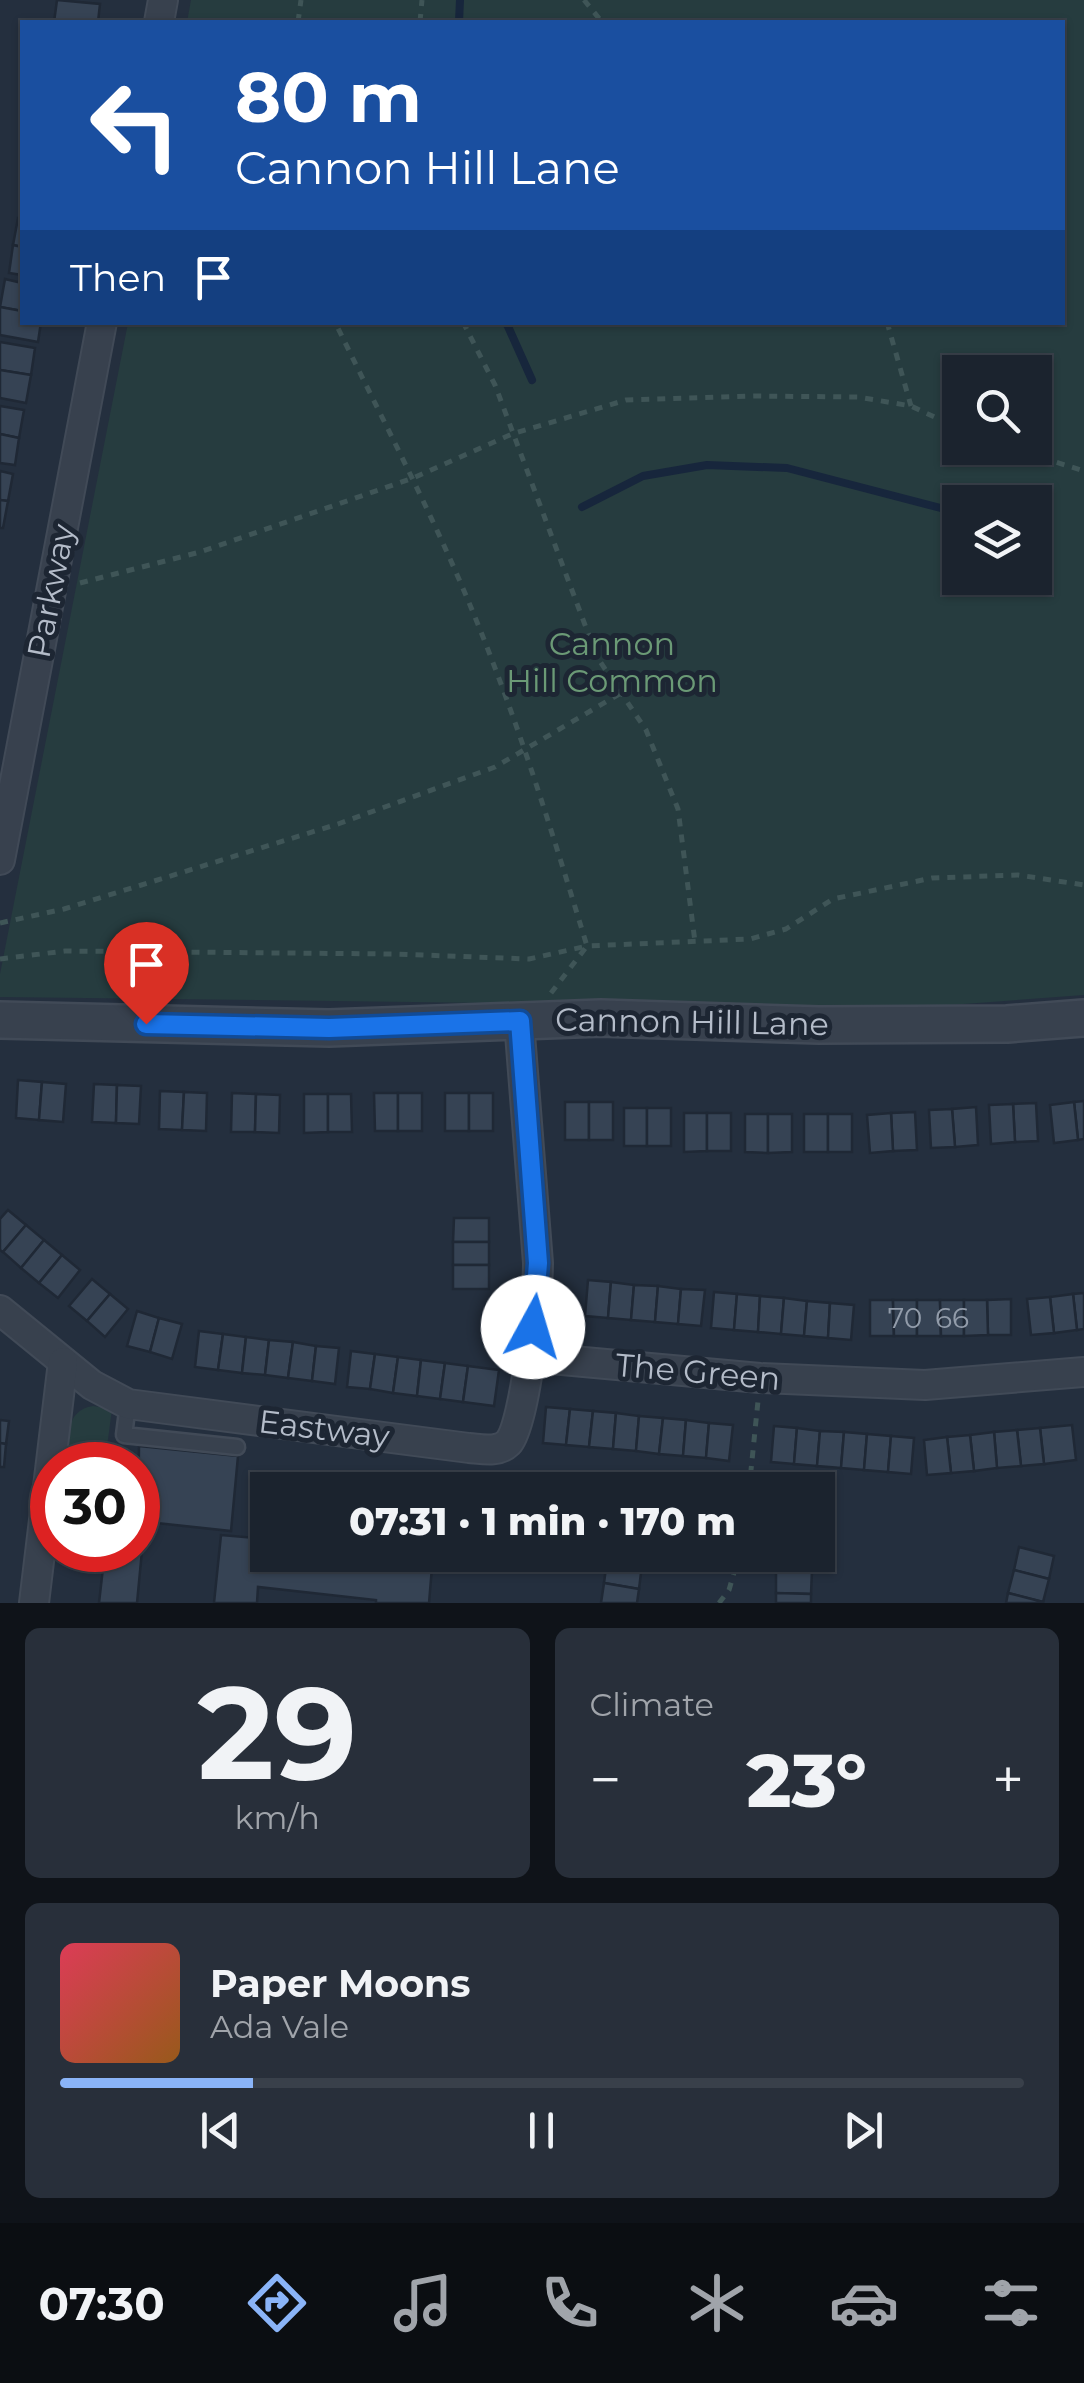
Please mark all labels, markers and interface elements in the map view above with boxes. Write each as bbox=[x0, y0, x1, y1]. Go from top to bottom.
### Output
text: 80 m bbox=[235, 54, 422, 140]
icon: left bbox=[70, 60, 200, 190]
text: Cannon Hill Lane bbox=[235, 140, 620, 195]
icon: arrive bbox=[186, 250, 241, 305]
text: Then bbox=[70, 254, 166, 301]
map controls bbox=[942, 355, 1052, 595]
button: search bbox=[942, 355, 1052, 465]
button: layers bbox=[942, 485, 1052, 595]
street label: Parkway bbox=[18, 520, 83, 661]
park label: Cannon Hill Common bbox=[506, 624, 718, 700]
pin bbox=[104, 922, 189, 1025]
icon: arrive bbox=[119, 937, 174, 992]
street label: Cannon Hill Lane bbox=[555, 1000, 829, 1043]
position arrow bbox=[481, 1275, 585, 1379]
house number: 70 bbox=[888, 1301, 922, 1335]
house number: 66 bbox=[935, 1301, 969, 1335]
street label: The Green bbox=[614, 1345, 782, 1398]
street label: Eastway bbox=[256, 1401, 392, 1456]
speed limit sign: 30 bbox=[30, 1442, 160, 1572]
text: 07:31 · 1 min · 170 m bbox=[349, 1498, 736, 1545]
text: 29 bbox=[197, 1653, 357, 1812]
text: Climate bbox=[590, 1685, 714, 1724]
text: 23° bbox=[747, 1734, 867, 1826]
text: − bbox=[590, 1746, 621, 1813]
text: + bbox=[992, 1746, 1024, 1813]
text: km/h bbox=[235, 1798, 320, 1837]
text: Paper Moons bbox=[210, 1960, 471, 2007]
text: Ada Vale bbox=[210, 2007, 349, 2046]
icon: previous bbox=[193, 2103, 248, 2158]
icon: pause bbox=[514, 2103, 569, 2158]
icon: next bbox=[836, 2103, 891, 2158]
icon: directions bbox=[242, 2268, 312, 2338]
icon: music bbox=[388, 2268, 458, 2338]
icon: phone bbox=[535, 2268, 605, 2338]
icon: climate bbox=[682, 2268, 752, 2338]
icon: car bbox=[829, 2268, 899, 2338]
icon: filters bbox=[976, 2268, 1046, 2338]
text: 07:30 bbox=[38, 2276, 165, 2331]

